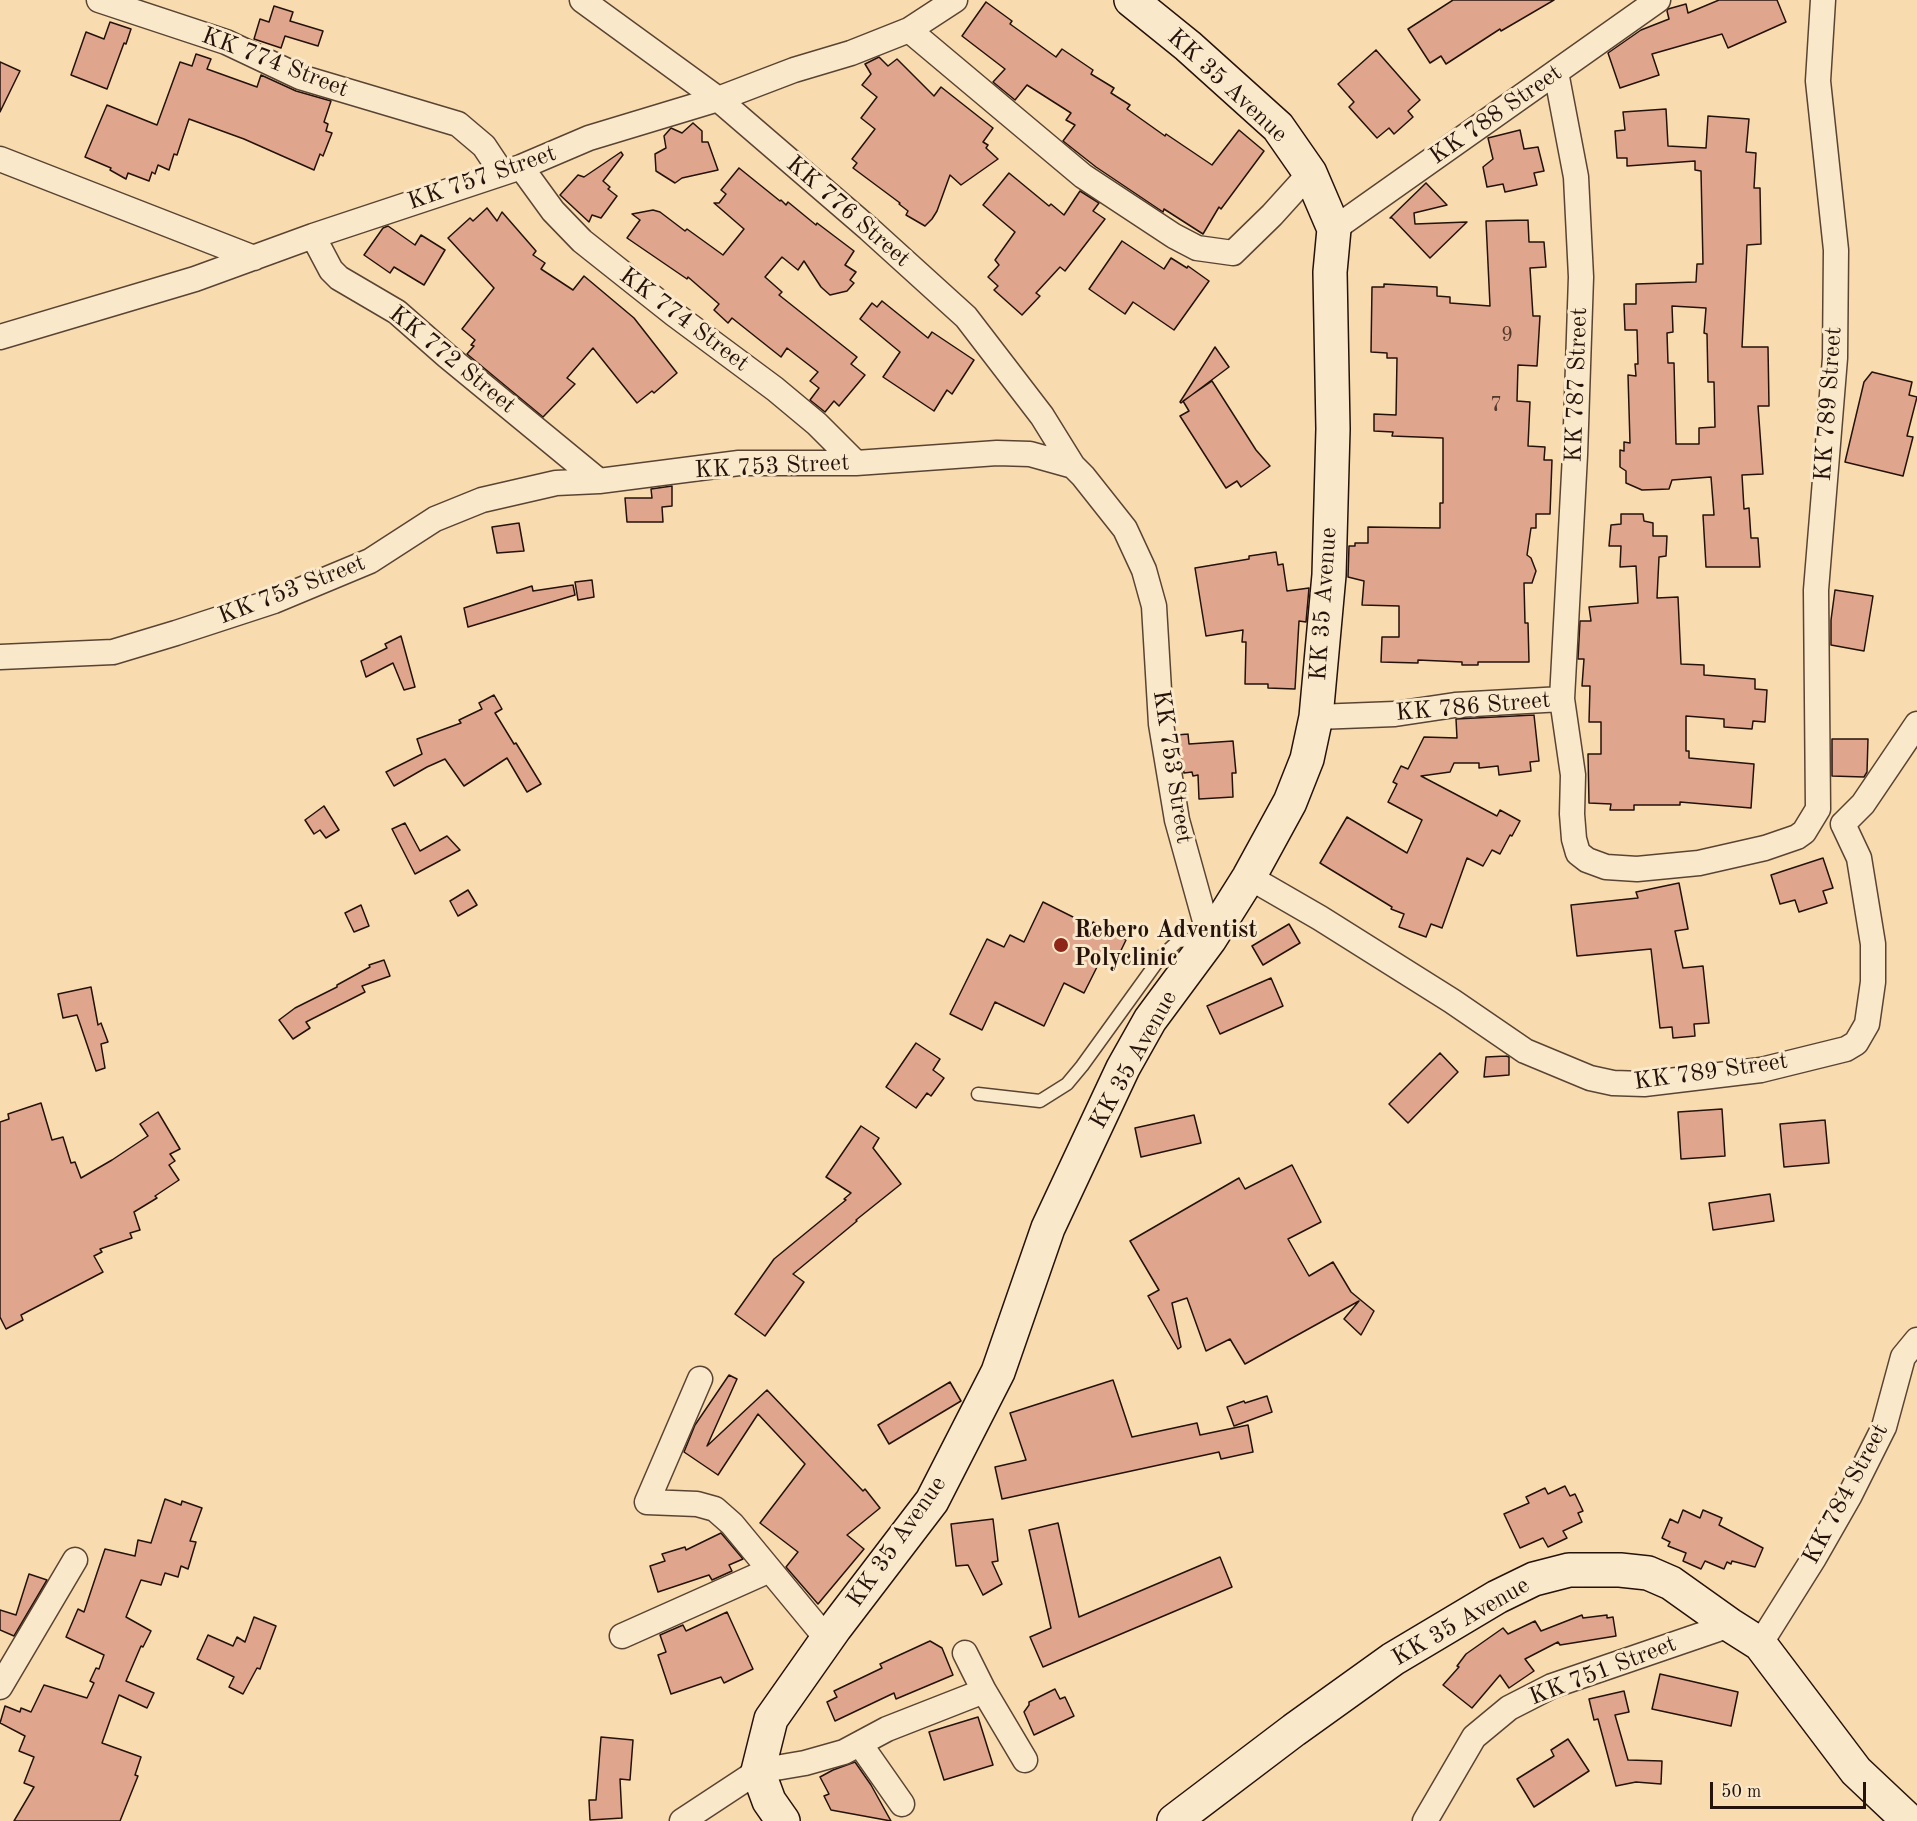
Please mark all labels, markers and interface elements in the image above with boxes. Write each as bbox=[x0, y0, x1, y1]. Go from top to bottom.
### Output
street label: KK 774 Street bbox=[197, 22, 353, 104]
street label: KK 35 Avenue bbox=[1161, 23, 1293, 149]
street label: KK 788 Street bbox=[1424, 59, 1568, 171]
street label: KK 757 Street bbox=[404, 139, 560, 217]
street label: KK 776 Street bbox=[780, 150, 916, 274]
street label: KK 774 Street bbox=[613, 262, 755, 378]
street label: KK 772 Street bbox=[383, 300, 521, 420]
street label: KK 787 Street bbox=[1560, 307, 1594, 463]
house number: 9 bbox=[1501, 322, 1513, 348]
street label: KK 789 Street bbox=[1809, 326, 1849, 482]
house number: 7 bbox=[1490, 392, 1502, 418]
street label: KK 753 Street bbox=[694, 449, 850, 485]
street label: KK 35 Avenue bbox=[1304, 526, 1344, 682]
street label: KK 753 Street bbox=[214, 549, 370, 631]
street label: KK 786 Street bbox=[1394, 686, 1552, 728]
street label: KK 753 Street bbox=[1146, 688, 1198, 846]
place label: Rebero Adventist Polyclinic bbox=[1074, 917, 1257, 973]
marker: Rebero Adventist Polyclinic bbox=[1052, 936, 1070, 954]
street label: KK 35 Avenue bbox=[1084, 986, 1184, 1134]
street label: KK 789 Street bbox=[1632, 1047, 1790, 1097]
street label: KK 784 Street bbox=[1797, 1419, 1895, 1569]
street label: KK 35 Avenue bbox=[841, 1471, 953, 1613]
street label: KK 35 Avenue bbox=[1387, 1571, 1535, 1673]
street label: KK 751 Street bbox=[1525, 1630, 1681, 1712]
scale bar bbox=[1713, 1770, 1869, 1808]
text: 50 m bbox=[1721, 1783, 1761, 1801]

